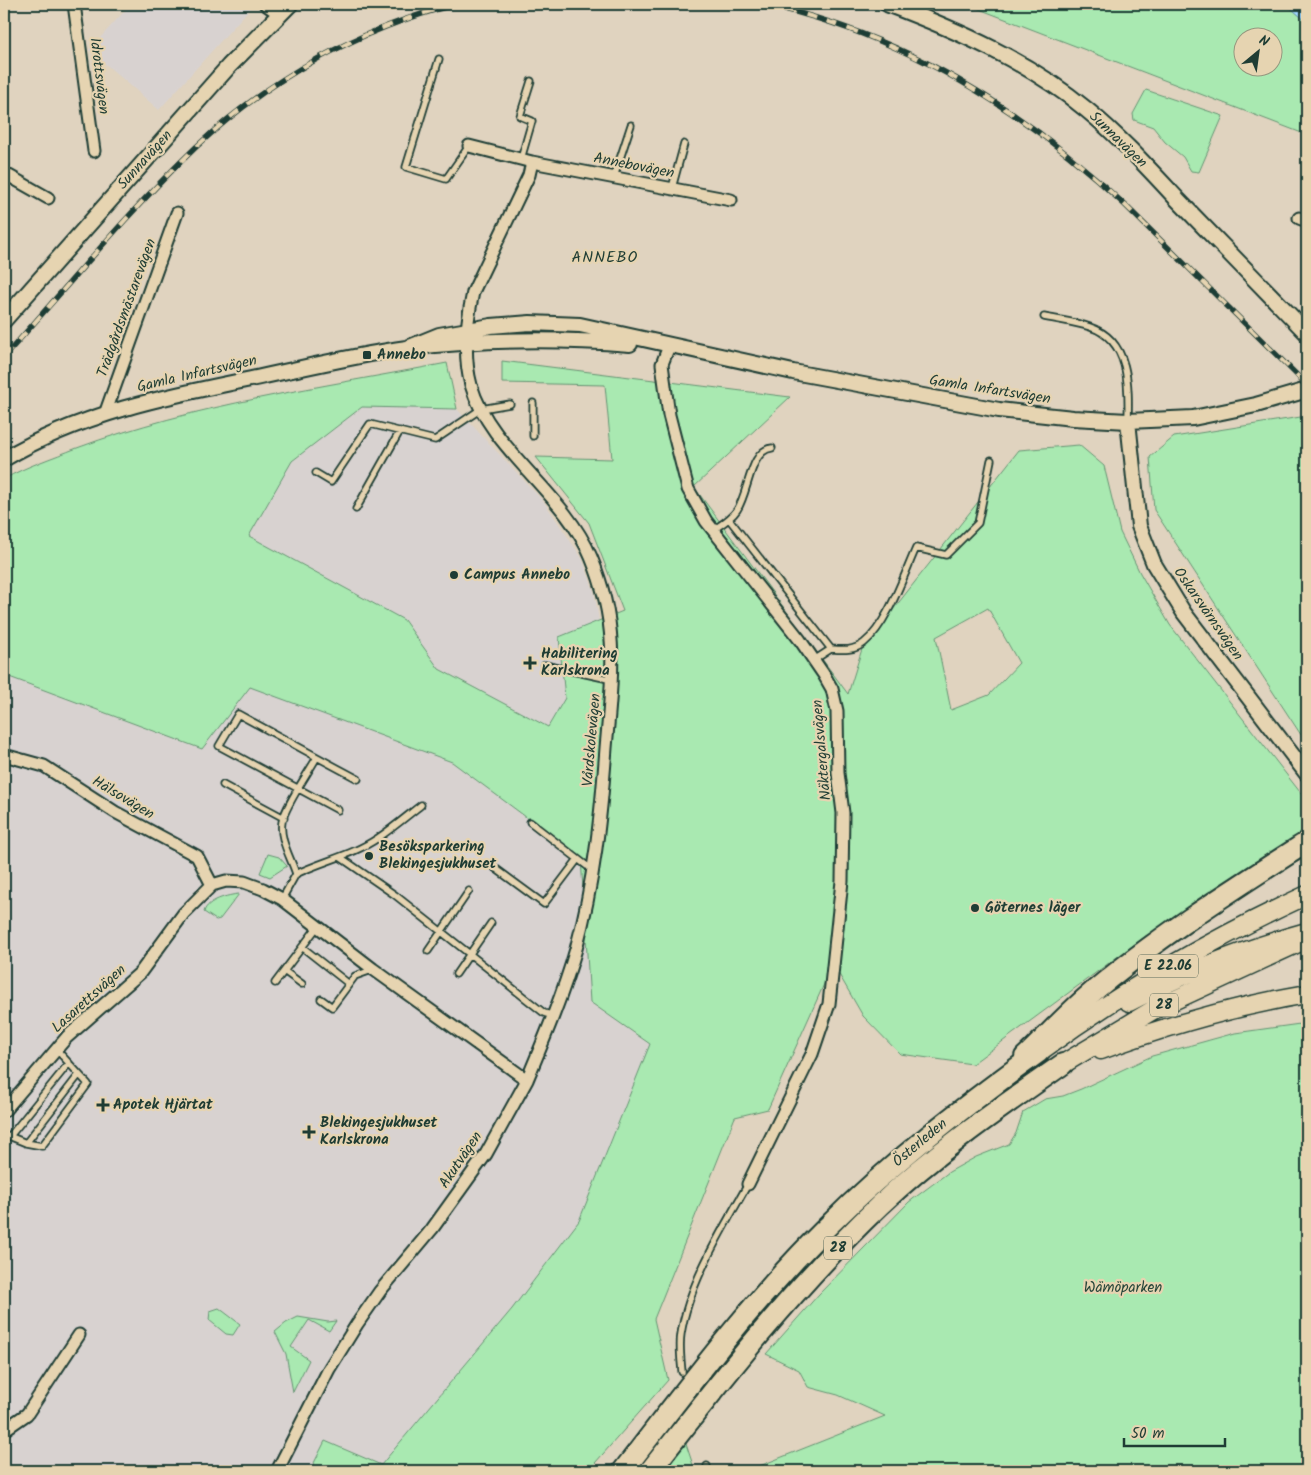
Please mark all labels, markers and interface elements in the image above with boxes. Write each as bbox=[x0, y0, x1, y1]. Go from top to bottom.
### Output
north arrow bbox=[1234, 28, 1284, 78]
text: N bbox=[1255, 30, 1273, 53]
street label: Idrottsvägen bbox=[82, 36, 116, 116]
street label: Sunnavägen bbox=[1083, 106, 1153, 174]
street label: Sunnavägen bbox=[111, 125, 179, 195]
street label: Annebovägen bbox=[592, 146, 676, 186]
street label: Trädgårdsmästarevägen bbox=[91, 235, 163, 381]
district label: ANNEBO bbox=[572, 245, 638, 270]
place label: Annebo bbox=[377, 343, 426, 367]
street label: Gamla Infartsvägen bbox=[135, 349, 259, 399]
marker: Annebo bbox=[361, 349, 373, 361]
street label: Gamla Infartsvägen bbox=[928, 369, 1052, 411]
street label: Oskarsvärnsvägen bbox=[1167, 562, 1249, 666]
place label: Campus Annebo bbox=[464, 563, 570, 587]
marker: Campus Annebo bbox=[448, 569, 460, 581]
place label: Habilitering Karlskrona bbox=[541, 642, 618, 683]
marker: Habilitering Karlskrona bbox=[523, 656, 537, 670]
street label: Vårdskolevägen bbox=[576, 692, 608, 788]
street label: Näktergalsvägen bbox=[806, 698, 838, 802]
street label: Hälsovägen bbox=[87, 770, 159, 826]
place label: Besöksparkering Blekingesjukhuset bbox=[379, 835, 496, 876]
marker: Besöksparkering Blekingesjukhuset bbox=[363, 850, 375, 862]
place label: Göternes läger bbox=[985, 896, 1081, 920]
marker: Göternes läger bbox=[969, 902, 981, 914]
road number: E 22.06 bbox=[1138, 954, 1198, 978]
street label: Lasarettsvägen bbox=[46, 959, 132, 1039]
road number: 28 bbox=[1150, 994, 1178, 1016]
place label: Apotek Hjärtat bbox=[113, 1093, 213, 1117]
marker: Apotek Hjärtat bbox=[97, 1099, 109, 1111]
place label: Blekingesjukhuset Karlskrona bbox=[320, 1111, 437, 1152]
street label: Österleden bbox=[887, 1113, 953, 1173]
marker: Blekingesjukhuset Karlskrona bbox=[302, 1125, 316, 1139]
street label: Akutvägen bbox=[433, 1127, 489, 1193]
road number: 28 bbox=[824, 1236, 852, 1260]
park label: Wämöparken bbox=[1084, 1276, 1162, 1300]
scale bar bbox=[1124, 1415, 1225, 1447]
text: 50 m bbox=[1131, 1422, 1165, 1446]

